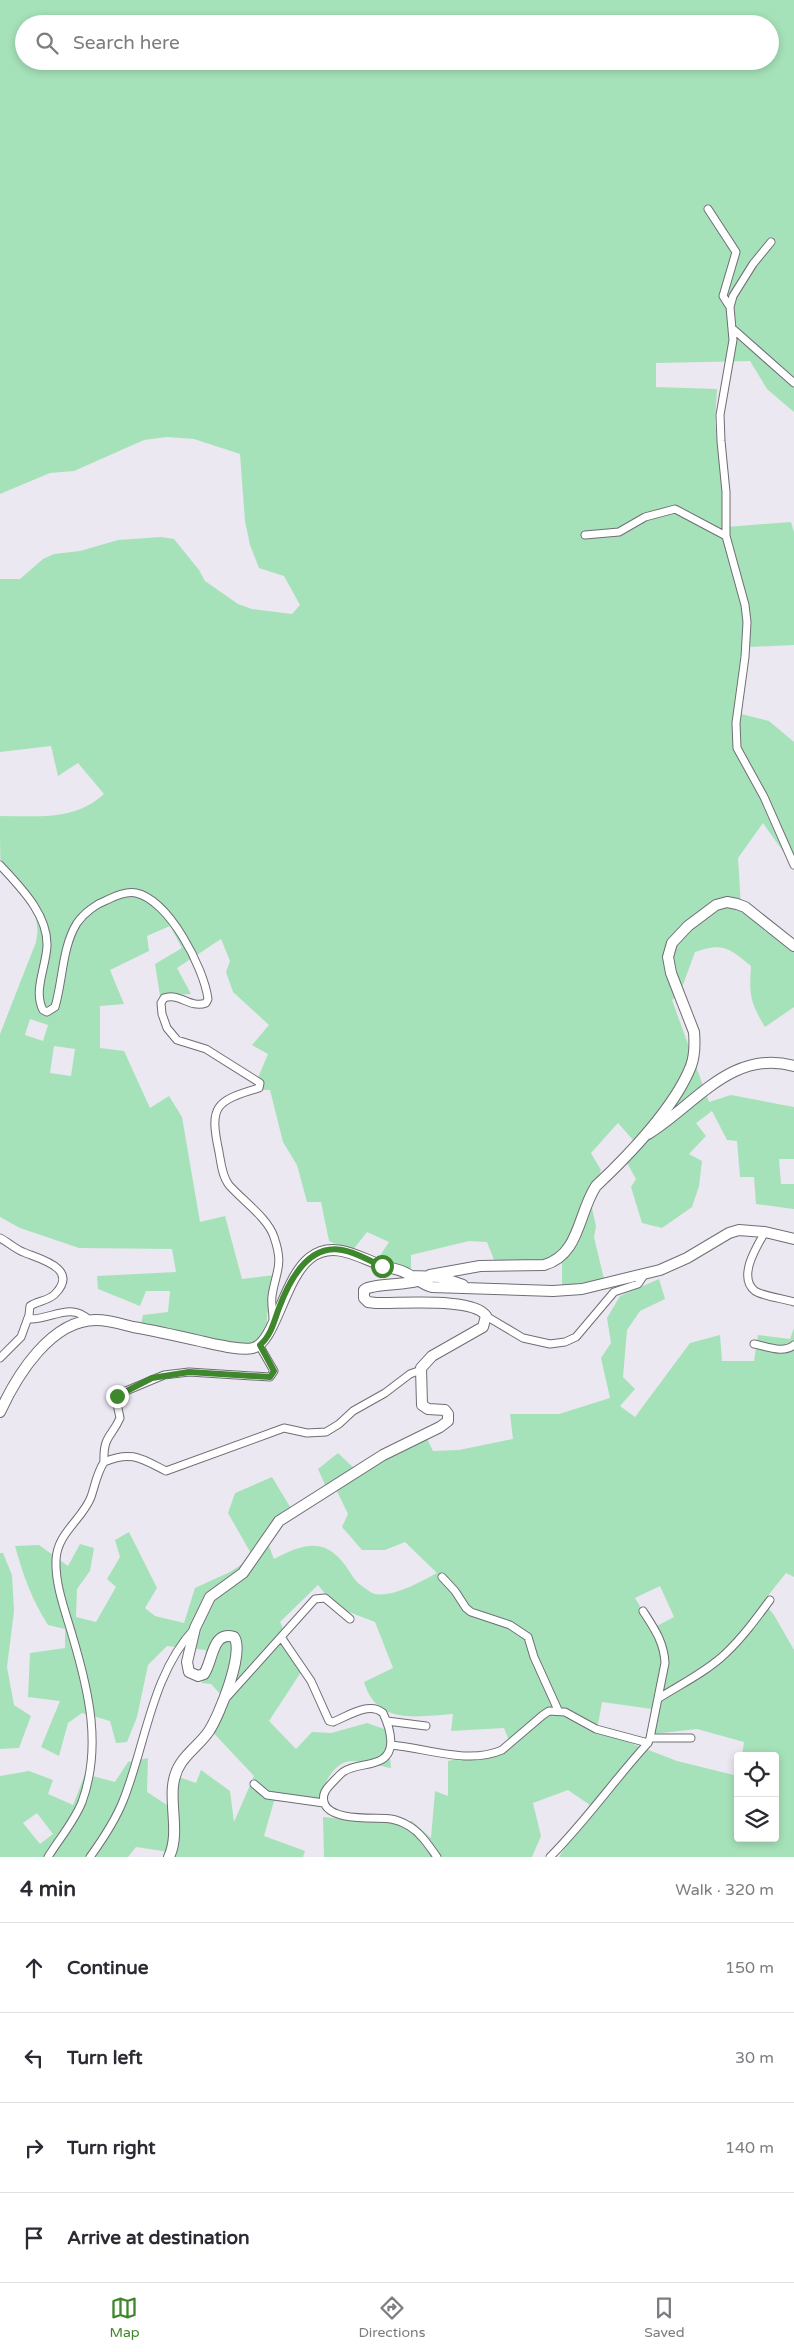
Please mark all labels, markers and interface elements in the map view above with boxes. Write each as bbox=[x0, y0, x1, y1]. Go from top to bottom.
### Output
search box bbox=[15, 15, 779, 70]
icon: search bbox=[33, 29, 61, 57]
text: Search here bbox=[73, 32, 180, 54]
route start bbox=[371, 1255, 394, 1278]
route end bbox=[106, 1385, 129, 1408]
map controls bbox=[734, 1752, 779, 1842]
button: locate bbox=[734, 1752, 779, 1797]
button: layers bbox=[734, 1797, 779, 1842]
text: 4 min bbox=[20, 1877, 76, 1902]
text: Walk · 320 m bbox=[675, 1880, 774, 1900]
icon: ahead bbox=[20, 1954, 48, 1982]
text: Continue bbox=[67, 1957, 149, 1979]
text: 150 m bbox=[725, 1958, 774, 1978]
icon: left bbox=[20, 2044, 48, 2072]
text: Turn left bbox=[67, 2047, 143, 2069]
text: 30 m bbox=[735, 2048, 774, 2068]
icon: right bbox=[20, 2134, 48, 2162]
text: Turn right bbox=[67, 2137, 155, 2159]
text: 140 m bbox=[725, 2138, 774, 2158]
icon: arrive bbox=[20, 2224, 48, 2252]
text: Arrive at destination bbox=[67, 2227, 250, 2249]
tab: Map bbox=[109, 2294, 140, 2341]
tab: Directions bbox=[358, 2294, 425, 2341]
tab: Saved bbox=[644, 2294, 685, 2341]

